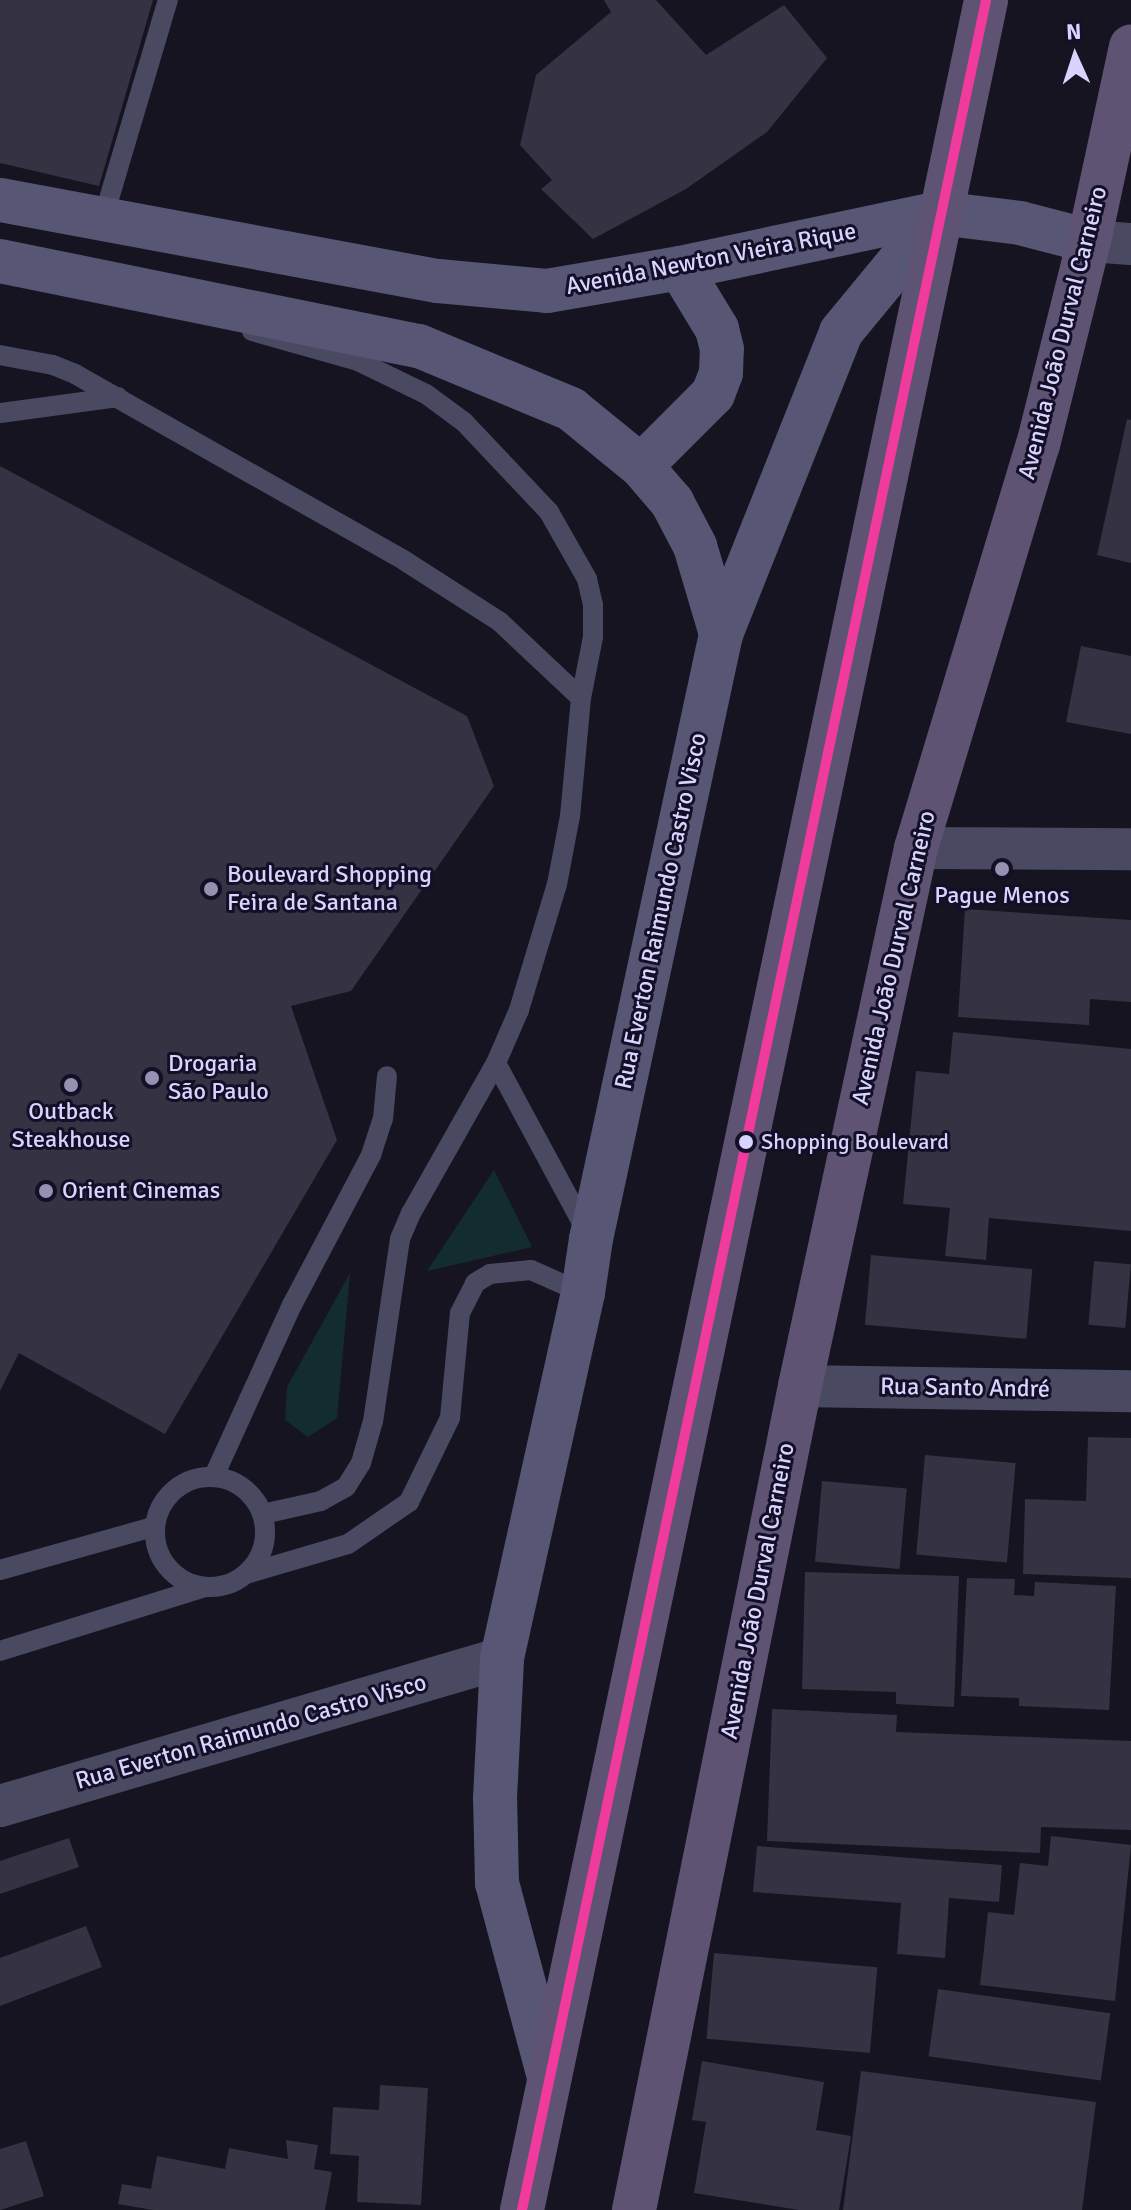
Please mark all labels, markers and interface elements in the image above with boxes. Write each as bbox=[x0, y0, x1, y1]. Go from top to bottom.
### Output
north arrow bbox=[1035, 16, 1115, 96]
text: N bbox=[1065, 18, 1082, 45]
street label: Avenida João Durval Carneiro bbox=[1013, 183, 1113, 483]
street label: Avenida Newton Vieira Rique bbox=[563, 217, 859, 301]
street label: Rua Everton Raimundo Castro Visco bbox=[609, 730, 713, 1092]
street label: Avenida João Durval Carneiro bbox=[846, 808, 942, 1108]
marker: Pague Menos bbox=[993, 860, 1011, 878]
place label: Boulevard Shopping Feira de Santana bbox=[227, 861, 432, 917]
marker: Boulevard Shopping Feira de Santana bbox=[202, 880, 220, 898]
place label: Pague Menos bbox=[934, 882, 1070, 910]
place label: Drogaria São Paulo bbox=[168, 1050, 269, 1106]
marker: Drogaria São Paulo bbox=[143, 1069, 161, 1087]
marker: Outback Steakhouse bbox=[62, 1076, 80, 1094]
place label: Outback Steakhouse bbox=[12, 1098, 130, 1154]
place label: Shopping Boulevard bbox=[761, 1129, 949, 1155]
marker: Shopping Boulevard bbox=[738, 1134, 754, 1150]
place label: Orient Cinemas bbox=[62, 1177, 220, 1205]
marker: Orient Cinemas bbox=[37, 1182, 55, 1200]
street label: Rua Santo André bbox=[880, 1372, 1050, 1404]
street label: Avenida João Durval Carneiro bbox=[715, 1440, 801, 1742]
street label: Rua Everton Raimundo Castro Visco bbox=[72, 1668, 430, 1796]

